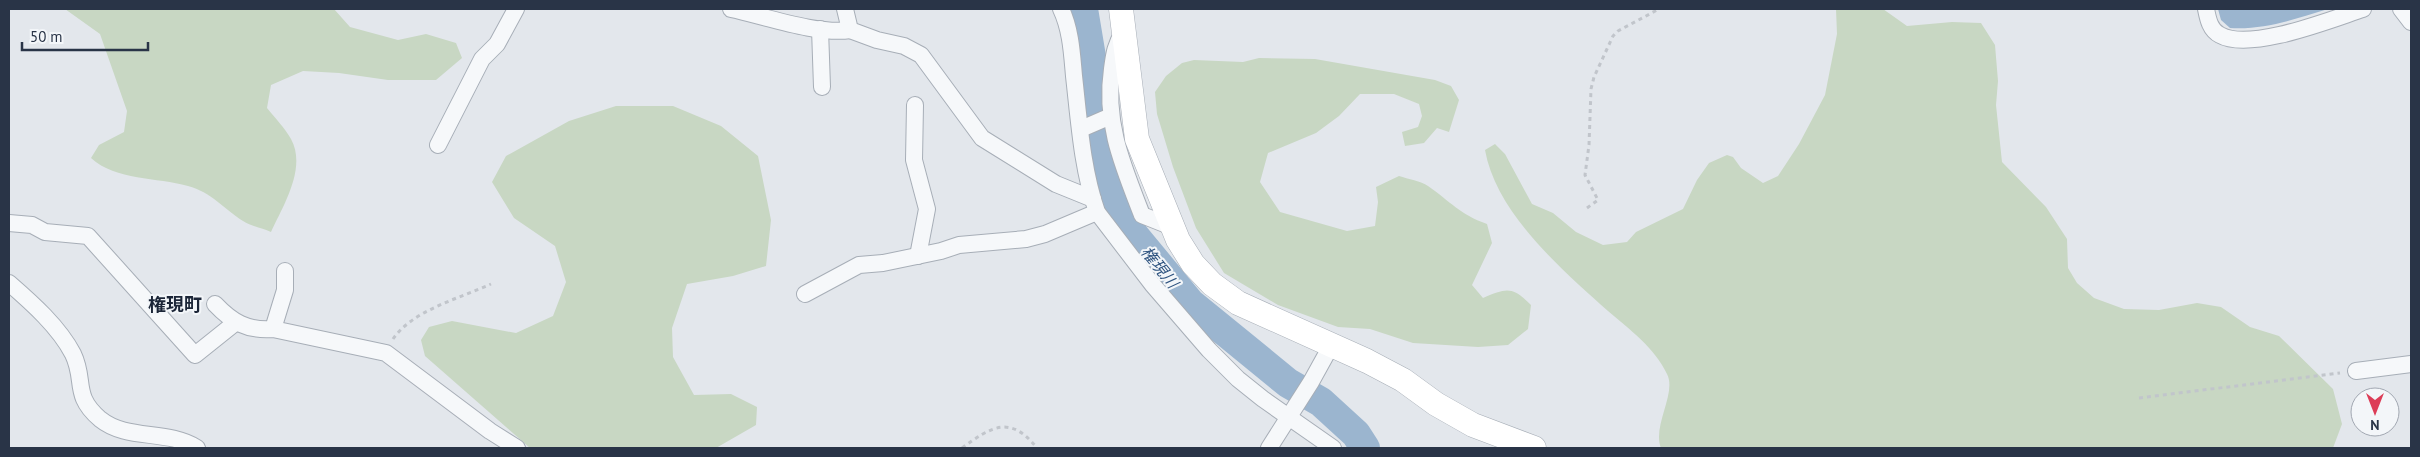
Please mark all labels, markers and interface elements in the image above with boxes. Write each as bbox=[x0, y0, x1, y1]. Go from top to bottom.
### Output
scale bar bbox=[22, 20, 149, 52]
text: 50 m bbox=[30, 27, 63, 46]
water label: 権現川 bbox=[1137, 242, 1184, 293]
district label: 権現町 bbox=[148, 293, 202, 316]
north arrow bbox=[2350, 387, 2400, 437]
text: N bbox=[2370, 416, 2380, 434]

